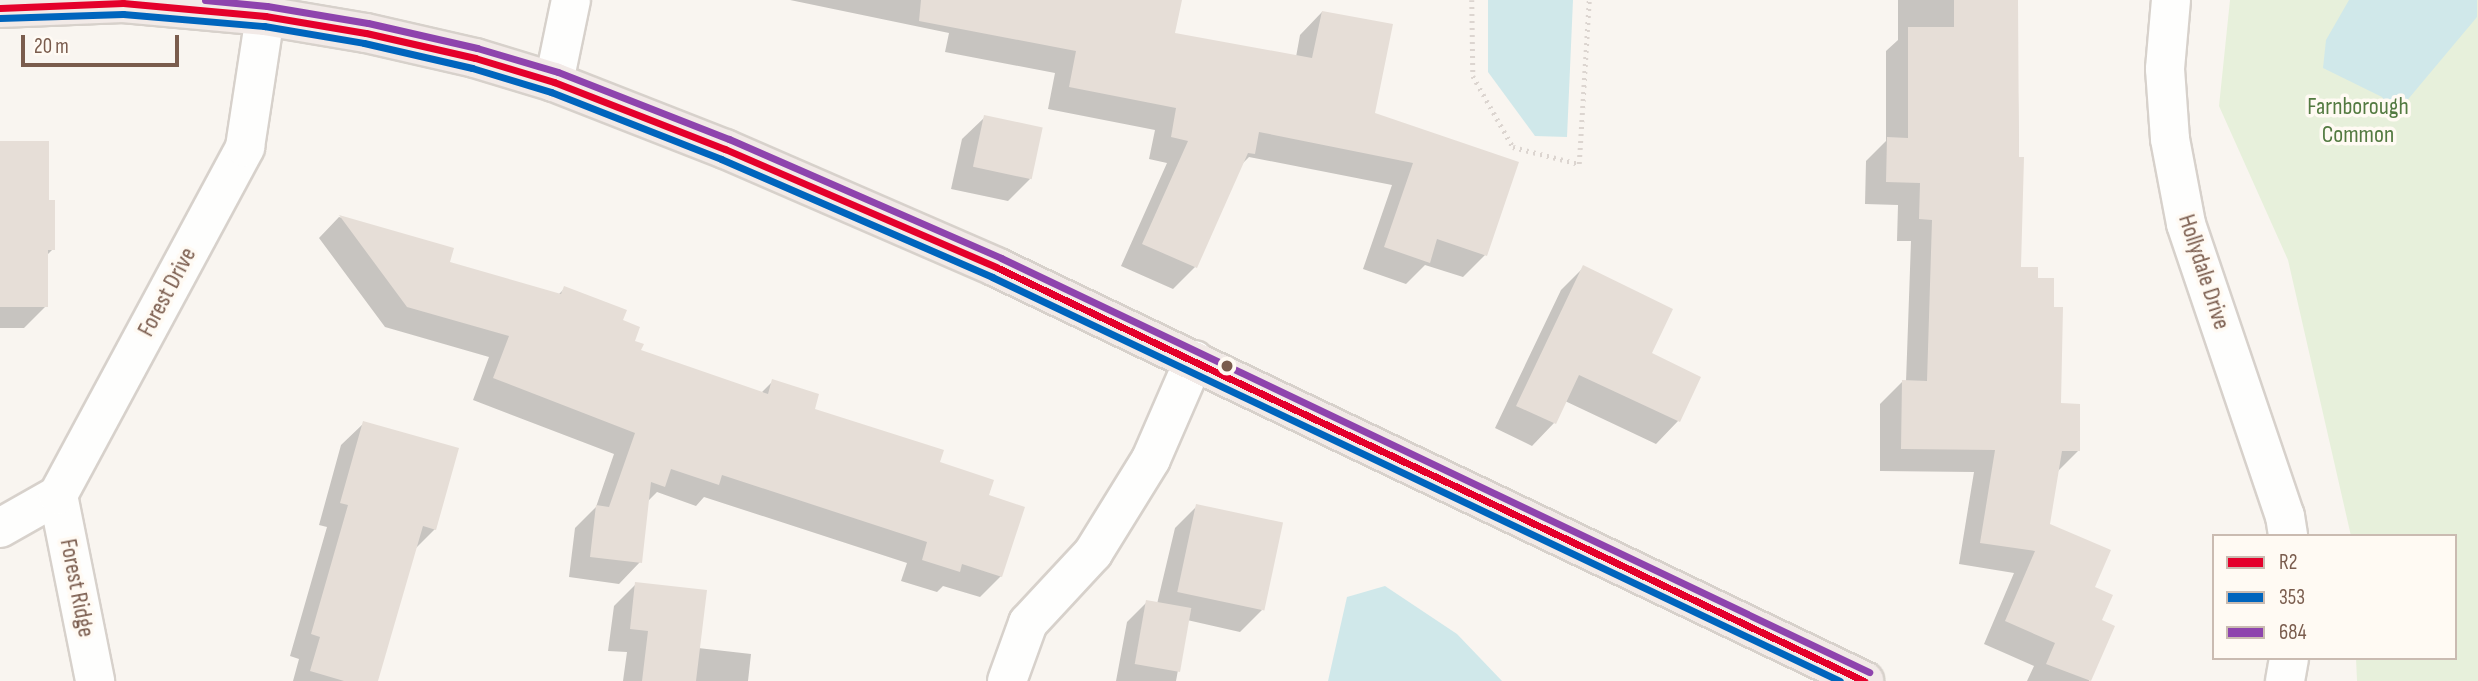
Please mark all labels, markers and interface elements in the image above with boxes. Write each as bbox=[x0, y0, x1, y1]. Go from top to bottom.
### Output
scale bar bbox=[24, 21, 182, 65]
text: 20 m bbox=[34, 34, 69, 59]
park label: Farnborough Common bbox=[2307, 93, 2409, 149]
street label: Hollydale Drive bbox=[2172, 211, 2236, 333]
street label: Forest Drive bbox=[132, 243, 202, 341]
unlabelled marker bbox=[1220, 359, 1234, 373]
legend bbox=[2212, 534, 2457, 660]
street label: Forest Ridge bbox=[53, 537, 101, 639]
text: R2 bbox=[2279, 550, 2297, 575]
text: 353 bbox=[2279, 585, 2305, 610]
text: 684 bbox=[2279, 620, 2307, 645]

